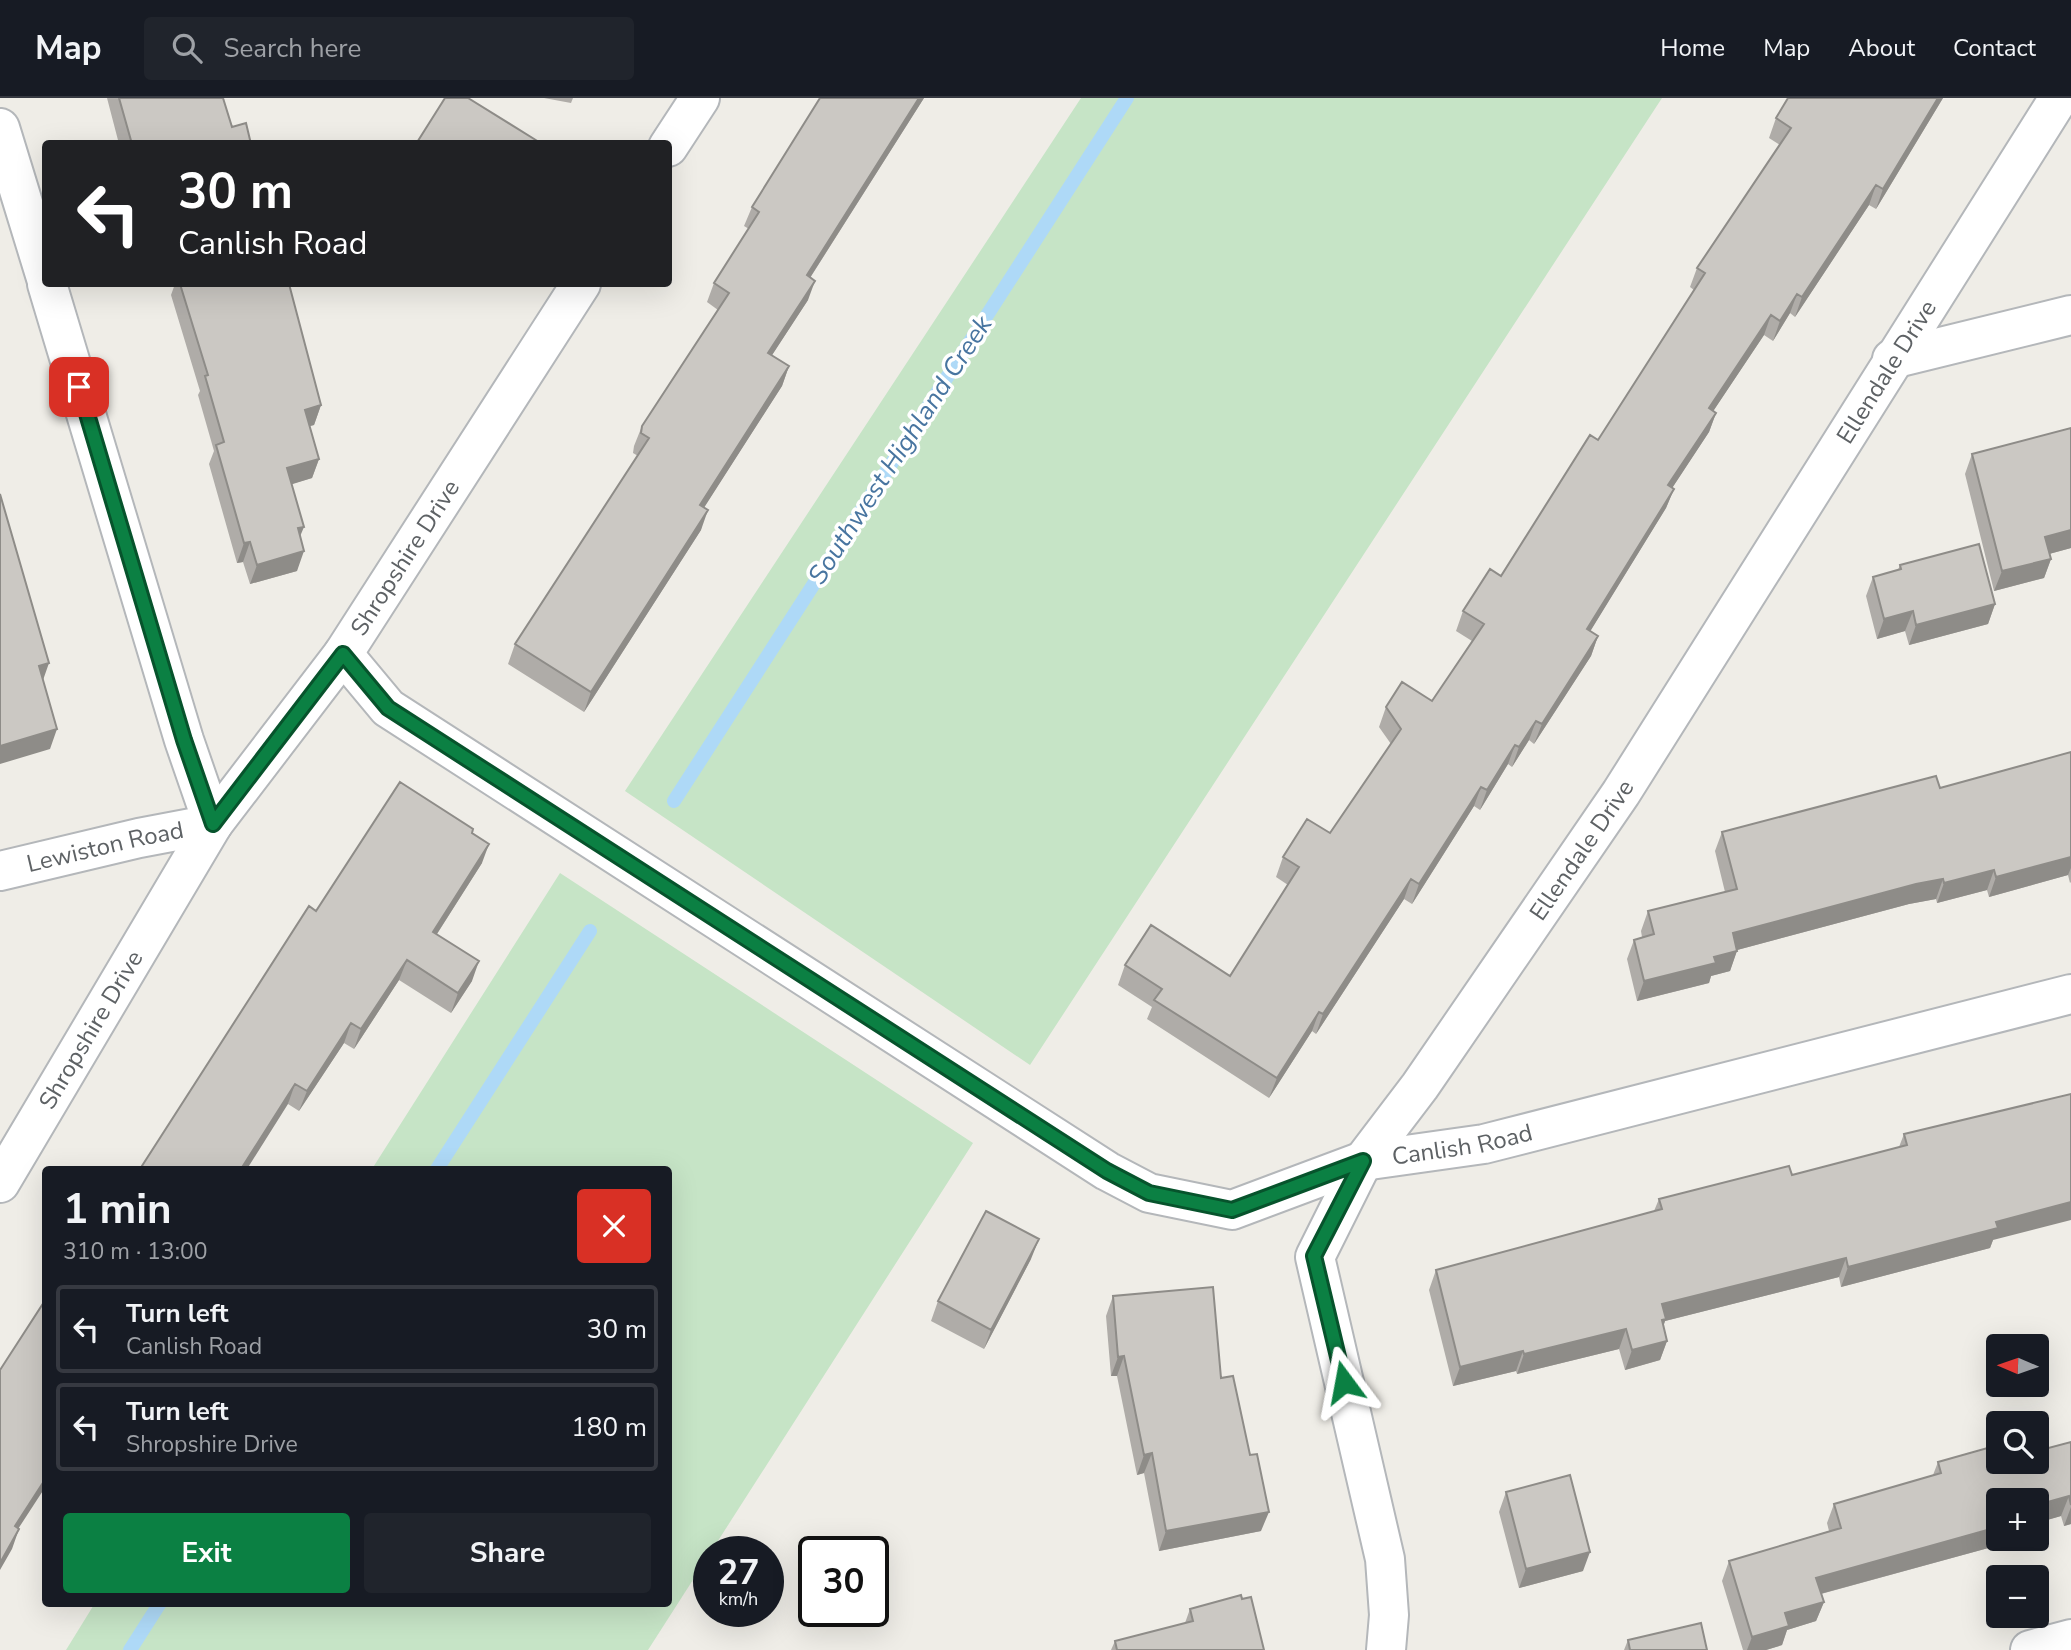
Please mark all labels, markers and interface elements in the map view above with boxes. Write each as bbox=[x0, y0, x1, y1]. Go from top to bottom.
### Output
search box bbox=[144, 17, 634, 80]
text: Map bbox=[35, 26, 102, 71]
icon: search bbox=[168, 29, 206, 67]
text: Search here bbox=[224, 31, 361, 66]
text: Home bbox=[1660, 32, 1725, 64]
text: Map bbox=[1763, 32, 1810, 64]
text: About bbox=[1848, 32, 1915, 64]
text: Contact bbox=[1953, 32, 2036, 64]
text: 30 m bbox=[178, 158, 293, 225]
icon: left bbox=[63, 168, 154, 259]
text: Canlish Road bbox=[178, 222, 367, 265]
street label: Ellendale Drive bbox=[1829, 294, 1944, 450]
water label: Southwest Highland Creek bbox=[800, 308, 1001, 591]
pin bbox=[49, 357, 109, 417]
icon: arrive bbox=[60, 368, 98, 406]
street label: Shropshire Drive bbox=[343, 474, 467, 642]
street label: Ellendale Drive bbox=[1522, 774, 1641, 927]
street label: Lewiston Road bbox=[24, 814, 186, 880]
street label: Shropshire Drive bbox=[31, 945, 150, 1115]
street label: Canlish Road bbox=[1390, 1116, 1536, 1173]
text: 1 min bbox=[63, 1181, 172, 1238]
button: close bbox=[577, 1189, 651, 1263]
text: 310 m · 13:00 bbox=[63, 1236, 208, 1267]
text: Turn left bbox=[126, 1296, 229, 1331]
icon: left bbox=[67, 1310, 105, 1348]
text: 30 m bbox=[587, 1312, 647, 1347]
text: Canlish Road bbox=[126, 1331, 262, 1362]
north arrow bbox=[1986, 1334, 2049, 1396]
map controls bbox=[1986, 1334, 2049, 1628]
position arrow bbox=[1307, 1345, 1381, 1419]
text: Turn left bbox=[126, 1394, 229, 1429]
icon: left bbox=[67, 1408, 105, 1446]
text: 180 m bbox=[571, 1410, 647, 1445]
button: search bbox=[1986, 1411, 2049, 1474]
text: Shropshire Drive bbox=[126, 1429, 298, 1460]
button: + bbox=[1986, 1488, 2049, 1551]
button: Exit bbox=[63, 1513, 350, 1593]
button: Share bbox=[364, 1513, 651, 1593]
speed limit sign: 30 bbox=[798, 1536, 889, 1627]
text: 27 bbox=[717, 1549, 760, 1596]
button: − bbox=[1986, 1565, 2049, 1628]
text: km/h bbox=[719, 1587, 758, 1611]

